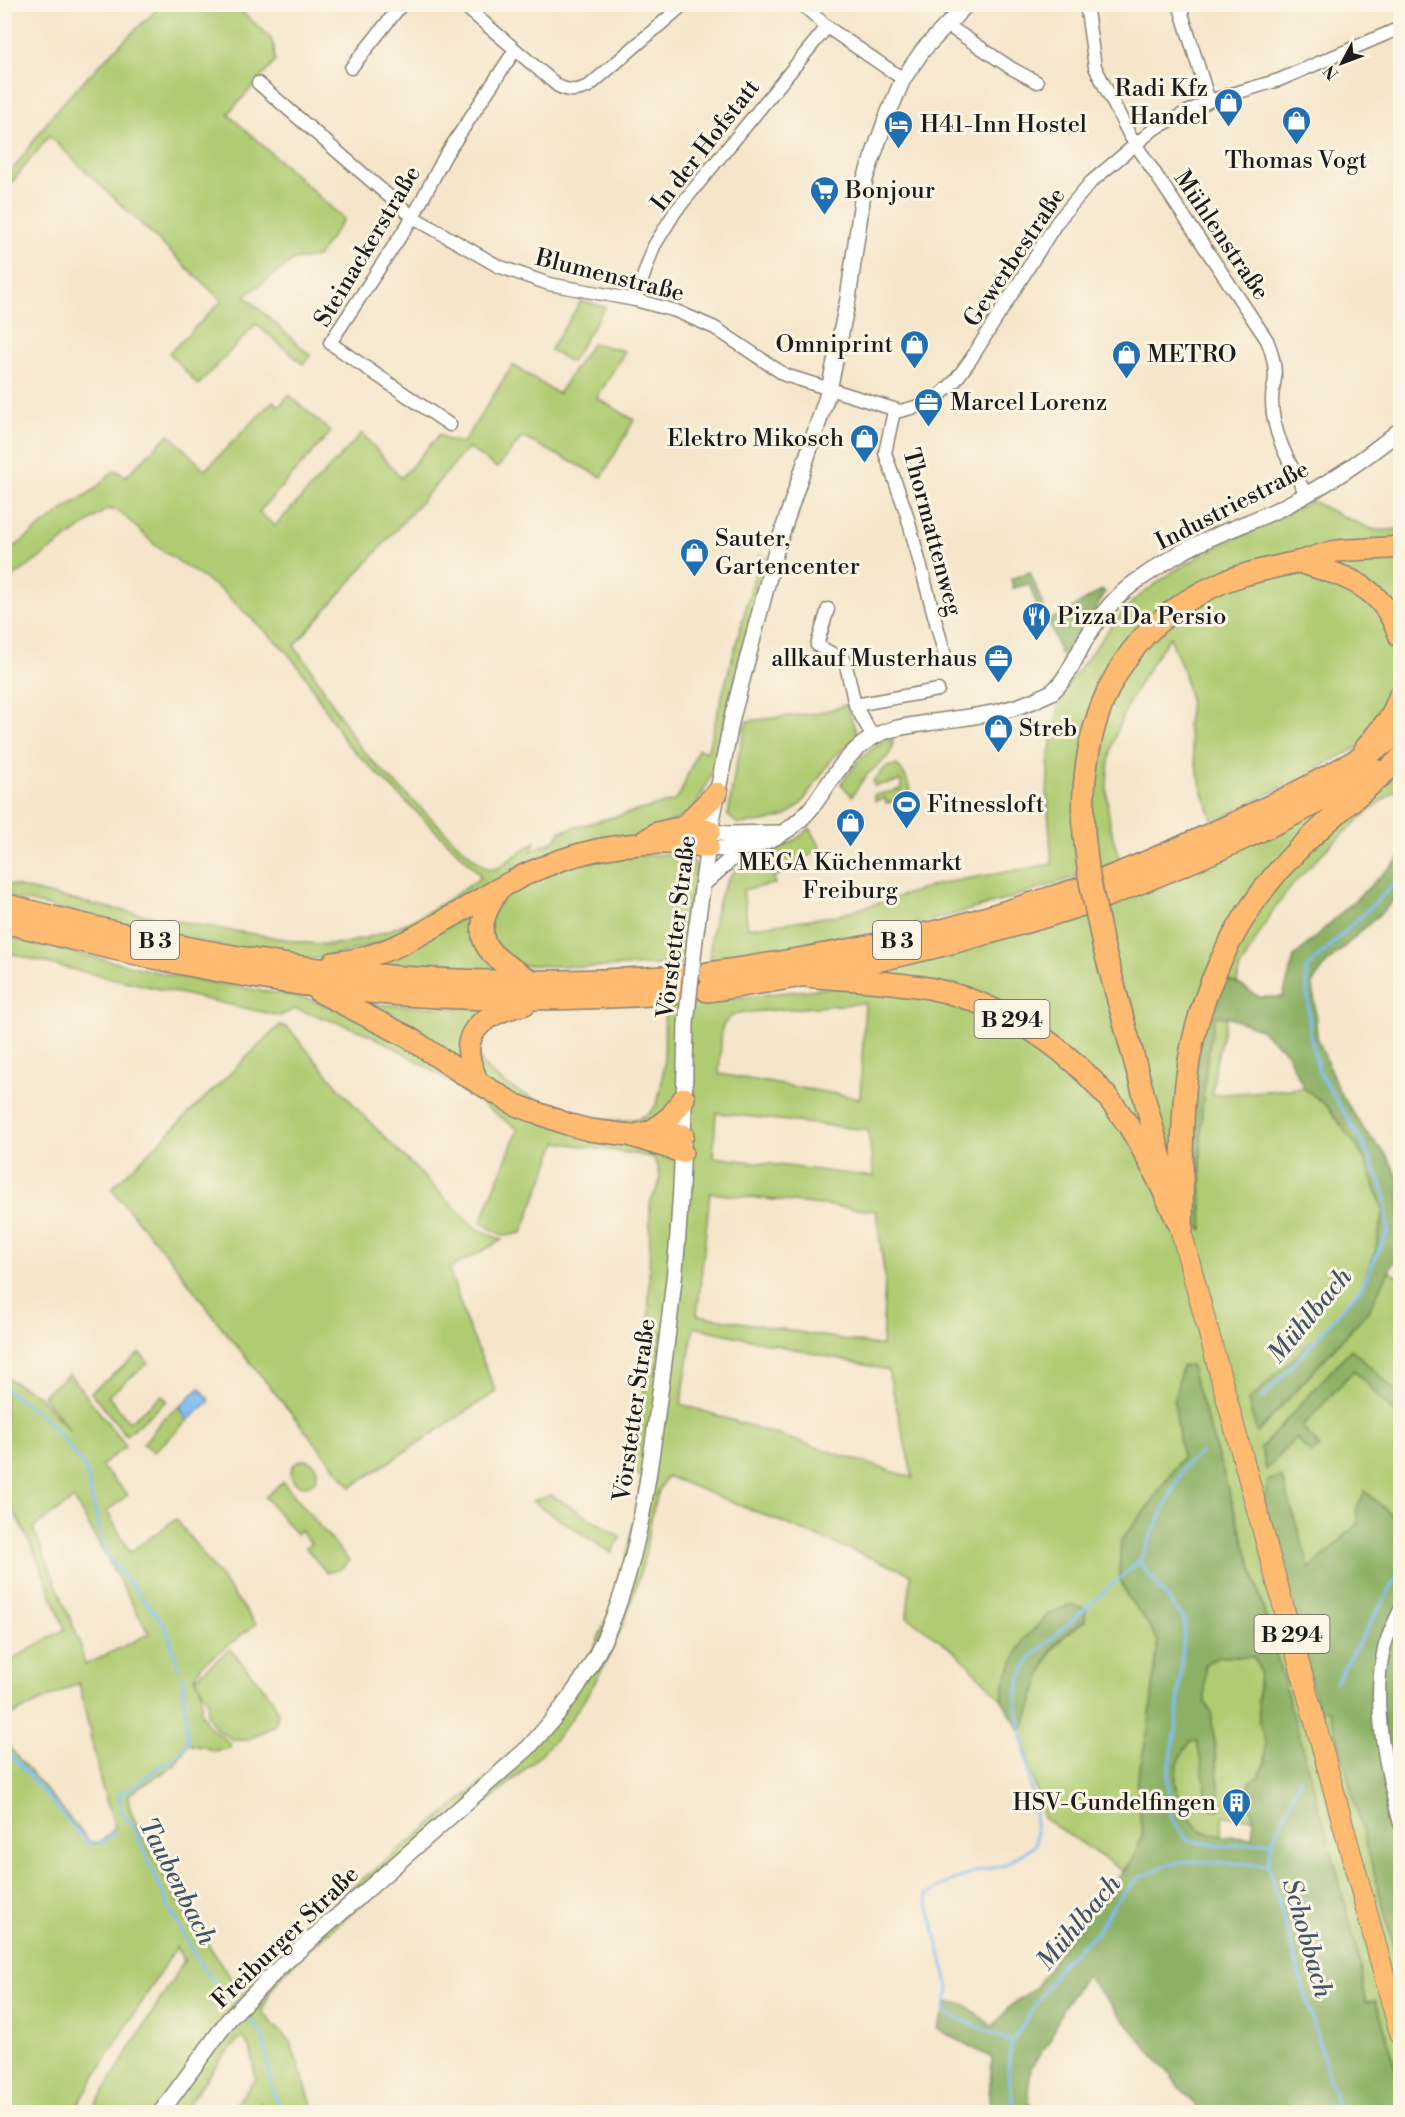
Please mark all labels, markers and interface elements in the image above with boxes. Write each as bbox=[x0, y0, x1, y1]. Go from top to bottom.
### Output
north arrow bbox=[1312, 33, 1372, 93]
text: N bbox=[1320, 61, 1343, 84]
street label: In der Hofstatt bbox=[645, 73, 767, 218]
place label: Radi Kfz Handel bbox=[1114, 74, 1208, 132]
shop icon: Radi Kfz Handel bbox=[1213, 86, 1245, 128]
shop icon: Thomas Vogt bbox=[1280, 104, 1312, 146]
hotel icon: H41-Inn Hostel bbox=[883, 108, 915, 150]
place label: H41-Inn Hostel bbox=[920, 110, 1087, 140]
place label: Thomas Vogt bbox=[1225, 146, 1368, 176]
street label: Steinackerstraße bbox=[308, 160, 428, 333]
street label: Mühlenstraße bbox=[1167, 165, 1276, 306]
supermarket icon: Bonjour bbox=[808, 174, 840, 216]
place label: Bonjour bbox=[844, 176, 935, 206]
street label: Gewerbestraße bbox=[957, 182, 1072, 333]
street label: Blumenstraße bbox=[531, 243, 687, 309]
shop icon: Omniprint bbox=[898, 328, 930, 370]
place label: Omniprint bbox=[776, 330, 893, 360]
shop icon: METRO bbox=[1110, 338, 1142, 380]
place label: METRO bbox=[1147, 340, 1237, 370]
office icon: Marcel Lorenz bbox=[913, 386, 945, 428]
place label: Marcel Lorenz bbox=[950, 388, 1107, 418]
shop icon: Elektro Mikosch bbox=[849, 422, 881, 464]
place label: Elektro Mikosch bbox=[667, 424, 844, 454]
street label: Thormattenweg bbox=[895, 445, 969, 620]
street label: Industriestraße bbox=[1151, 454, 1314, 557]
place label: Sauter, Gartencenter bbox=[715, 524, 860, 582]
shop icon: Sauter, Gartencenter bbox=[678, 536, 710, 578]
restaurant icon: Pizza Da Persio bbox=[1020, 600, 1052, 642]
place label: Pizza Da Persio bbox=[1057, 602, 1227, 632]
office icon: allkauf Musterhaus bbox=[982, 642, 1014, 684]
place label: allkauf Musterhaus bbox=[771, 644, 977, 674]
shop icon: Streb bbox=[982, 712, 1014, 754]
place label: Streb bbox=[1019, 714, 1077, 744]
sports icon: Fitnessloft bbox=[890, 788, 922, 830]
place label: Fitnessloft bbox=[927, 790, 1045, 820]
shop icon: MEGA Küchenmarkt Freiburg bbox=[834, 806, 866, 848]
street label: Vörstetter Straße bbox=[651, 834, 703, 1022]
place label: MEGA Küchenmarkt Freiburg bbox=[738, 848, 963, 906]
road number: B 3 bbox=[131, 921, 179, 959]
road number: B 3 bbox=[873, 921, 921, 959]
road number: B 294 bbox=[974, 1000, 1050, 1038]
water label: Mühlbach bbox=[1261, 1261, 1359, 1370]
street label: Vörstetter Straße bbox=[607, 1317, 663, 1505]
road number: B 294 bbox=[1254, 1615, 1330, 1653]
building icon: HSV-Gundelfingen bbox=[1221, 1786, 1253, 1828]
place label: HSV-Gundelfingen bbox=[1012, 1788, 1216, 1818]
water label: Taubenbach bbox=[131, 1812, 223, 1951]
street label: Freiburger Straße bbox=[206, 1860, 366, 2016]
water label: Mühlbach bbox=[1030, 1868, 1128, 1977]
water label: Schobbach bbox=[1275, 1875, 1339, 2002]

